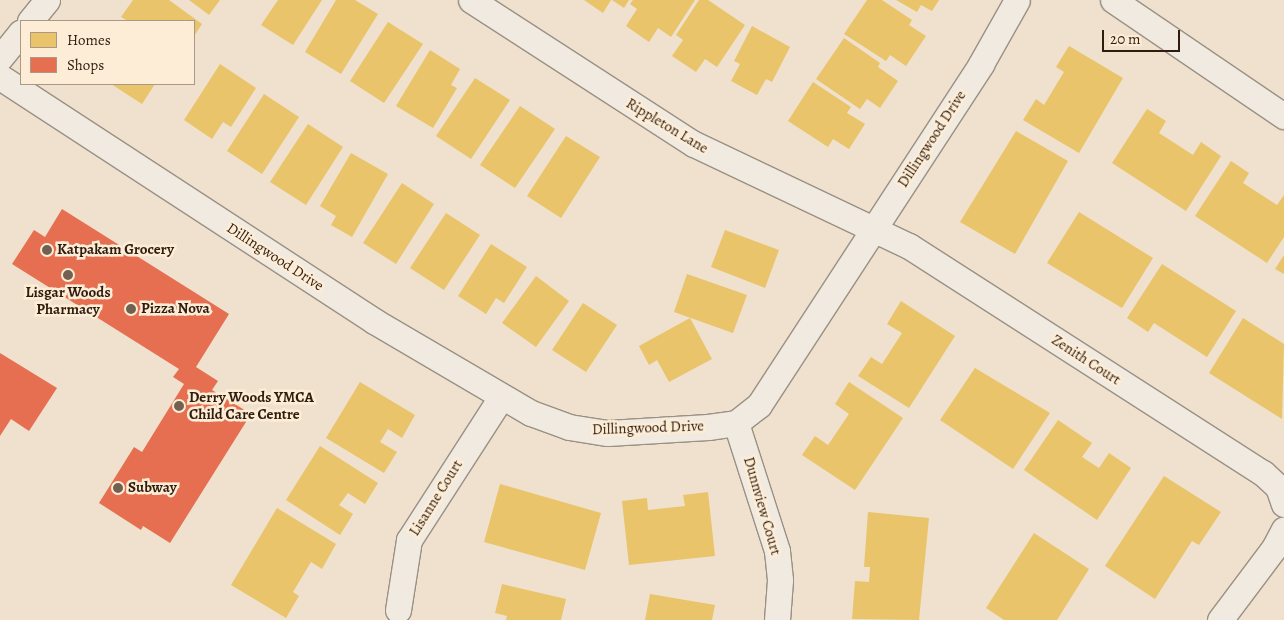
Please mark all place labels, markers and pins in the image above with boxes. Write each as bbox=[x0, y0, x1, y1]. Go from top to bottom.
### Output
place label: Katpakam Grocery bbox=[57, 241, 174, 259]
marker: Katpakam Grocery bbox=[41, 244, 53, 256]
marker: Lisgar Woods Pharmacy bbox=[62, 269, 74, 281]
place label: Lisgar Woods Pharmacy bbox=[25, 283, 111, 318]
place label: Pizza Nova bbox=[141, 300, 210, 318]
marker: Pizza Nova bbox=[125, 303, 137, 315]
place label: Derry Woods YMCA Child Care Centre bbox=[189, 388, 314, 423]
marker: Derry Woods YMCA Child Care Centre bbox=[173, 400, 185, 412]
place label: Subway bbox=[128, 479, 177, 497]
marker: Subway bbox=[112, 482, 124, 494]

